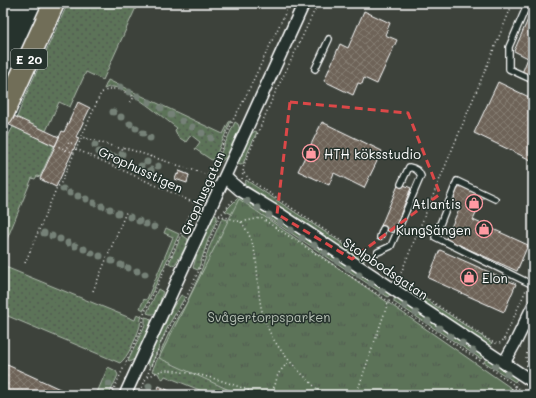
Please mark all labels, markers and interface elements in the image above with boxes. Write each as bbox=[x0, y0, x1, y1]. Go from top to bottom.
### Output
road number: E 20 bbox=[11, 49, 47, 69]
street label: Grophusstigen bbox=[96, 142, 186, 196]
shop icon: HTH köksstudio bbox=[301, 143, 321, 163]
place label: HTH köksstudio bbox=[324, 145, 421, 162]
street label: Grophusgatan bbox=[176, 149, 228, 237]
shop icon: Atlantis bbox=[464, 193, 484, 213]
place label: Atlantis bbox=[412, 195, 461, 212]
shop icon: KungSängen bbox=[474, 219, 494, 239]
place label: KungSängen bbox=[396, 221, 471, 238]
street label: Stolpbodsgatan bbox=[340, 233, 432, 303]
shop icon: Elon bbox=[459, 267, 479, 287]
place label: Elon bbox=[482, 269, 508, 286]
park label: Svågertorpsparken bbox=[208, 308, 330, 325]

